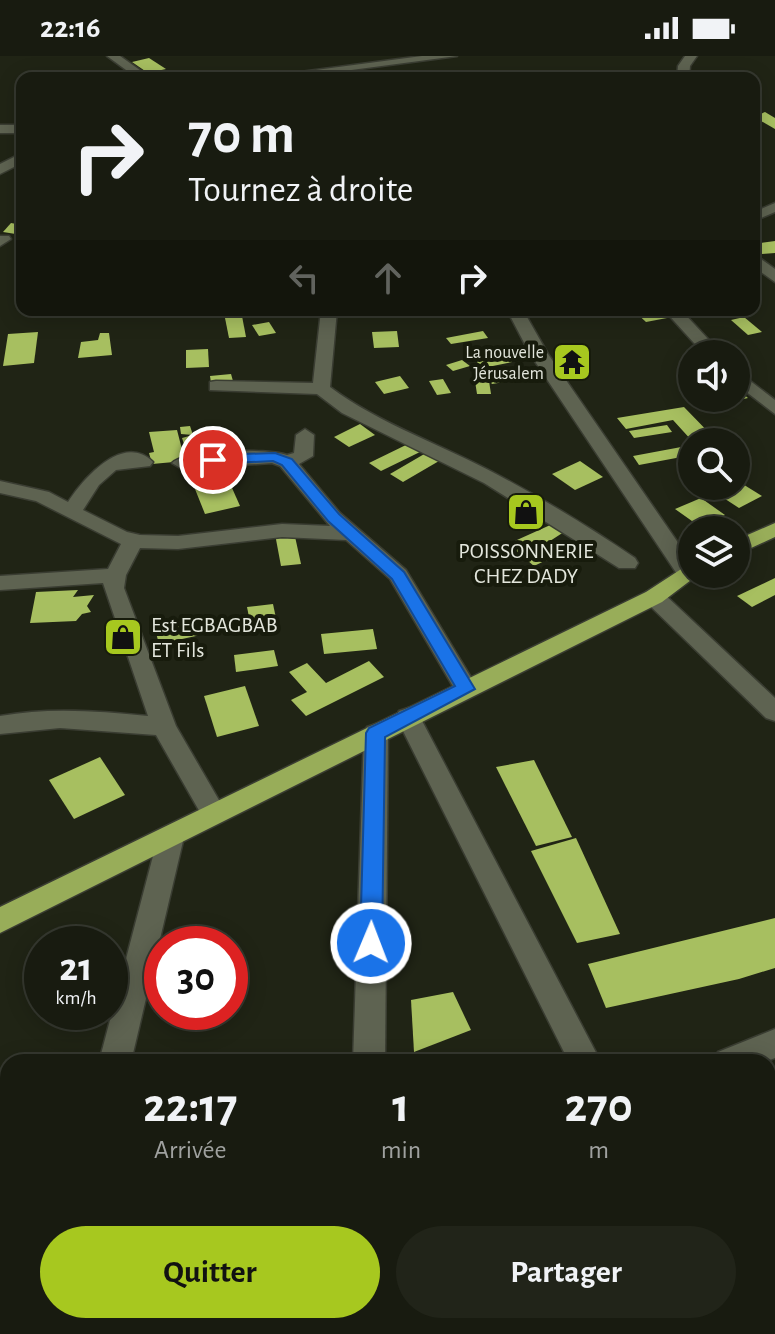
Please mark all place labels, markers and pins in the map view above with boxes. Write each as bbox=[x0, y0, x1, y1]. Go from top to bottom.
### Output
temple icon: La nouvelle Jérusalem bbox=[551, 341, 593, 383]
place label: La nouvelle Jérusalem bbox=[465, 344, 544, 383]
pin bbox=[179, 426, 247, 494]
shop icon: POISSONNERIE CHEZ DADY bbox=[505, 491, 547, 533]
place label: POISSONNERIE CHEZ DADY bbox=[458, 540, 594, 587]
place label: Est EGBAGBAB ET Fils bbox=[151, 614, 278, 661]
shop icon: Est EGBAGBAB ET Fils bbox=[102, 616, 144, 658]

